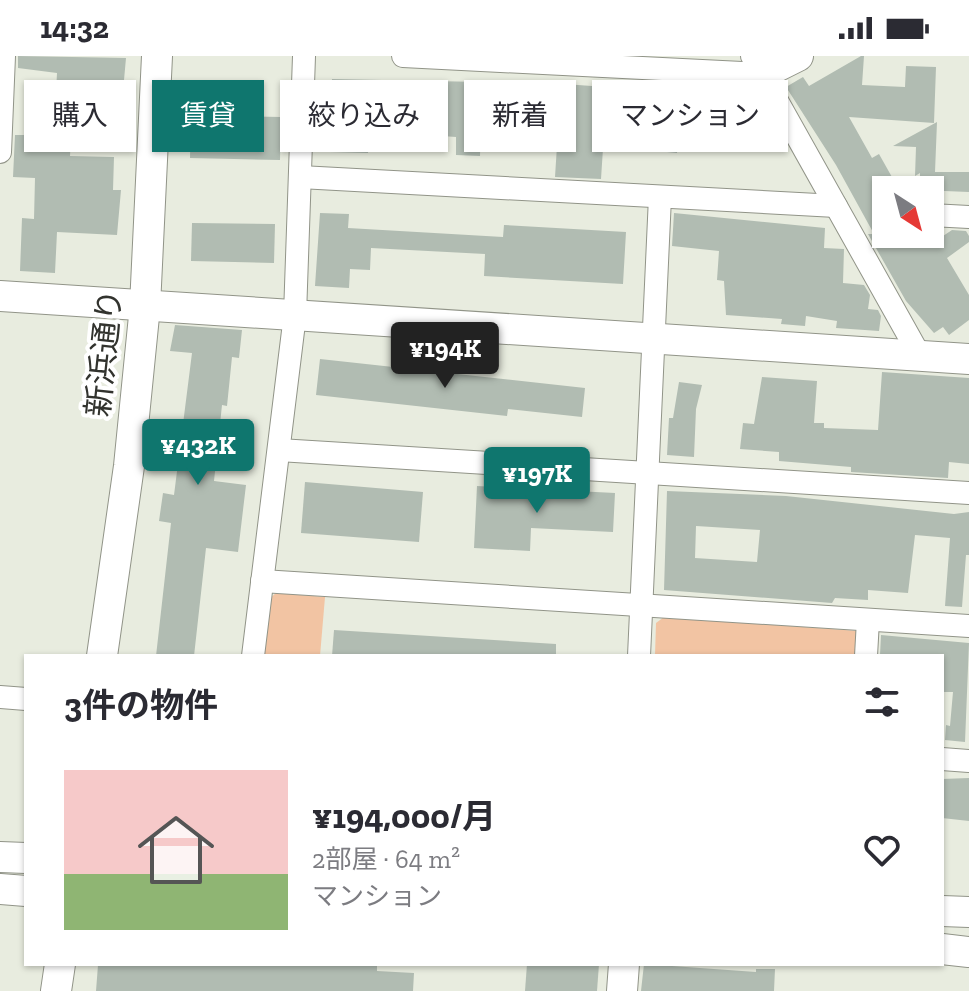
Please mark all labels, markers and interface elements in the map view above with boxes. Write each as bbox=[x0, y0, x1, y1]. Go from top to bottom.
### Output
text: 14:32 bbox=[40, 10, 109, 46]
chip: 購入 bbox=[24, 80, 136, 152]
chip: 賃貸 bbox=[152, 80, 264, 152]
chip: 絞り込み bbox=[280, 80, 448, 152]
chip: 新着 bbox=[464, 80, 576, 152]
chip: マンション bbox=[592, 80, 788, 152]
north arrow bbox=[872, 176, 944, 248]
map controls bbox=[872, 176, 944, 248]
street label: 新浜通り bbox=[78, 287, 130, 419]
pin: ¥194K bbox=[389, 322, 501, 390]
text: ¥194K bbox=[409, 332, 481, 364]
pin: ¥432K bbox=[142, 419, 254, 487]
text: ¥432K bbox=[160, 429, 236, 461]
pin: ¥197K bbox=[481, 447, 593, 515]
text: ¥197K bbox=[502, 457, 572, 489]
icon: filters bbox=[860, 680, 904, 724]
text: 3件の物件 bbox=[64, 685, 218, 726]
text: ¥194,000/月 bbox=[312, 796, 496, 837]
icon: home bbox=[128, 802, 224, 898]
icon: heart bbox=[860, 828, 904, 872]
text: 2部屋 · 64 m² bbox=[312, 843, 460, 875]
text: マンション bbox=[312, 880, 442, 912]

